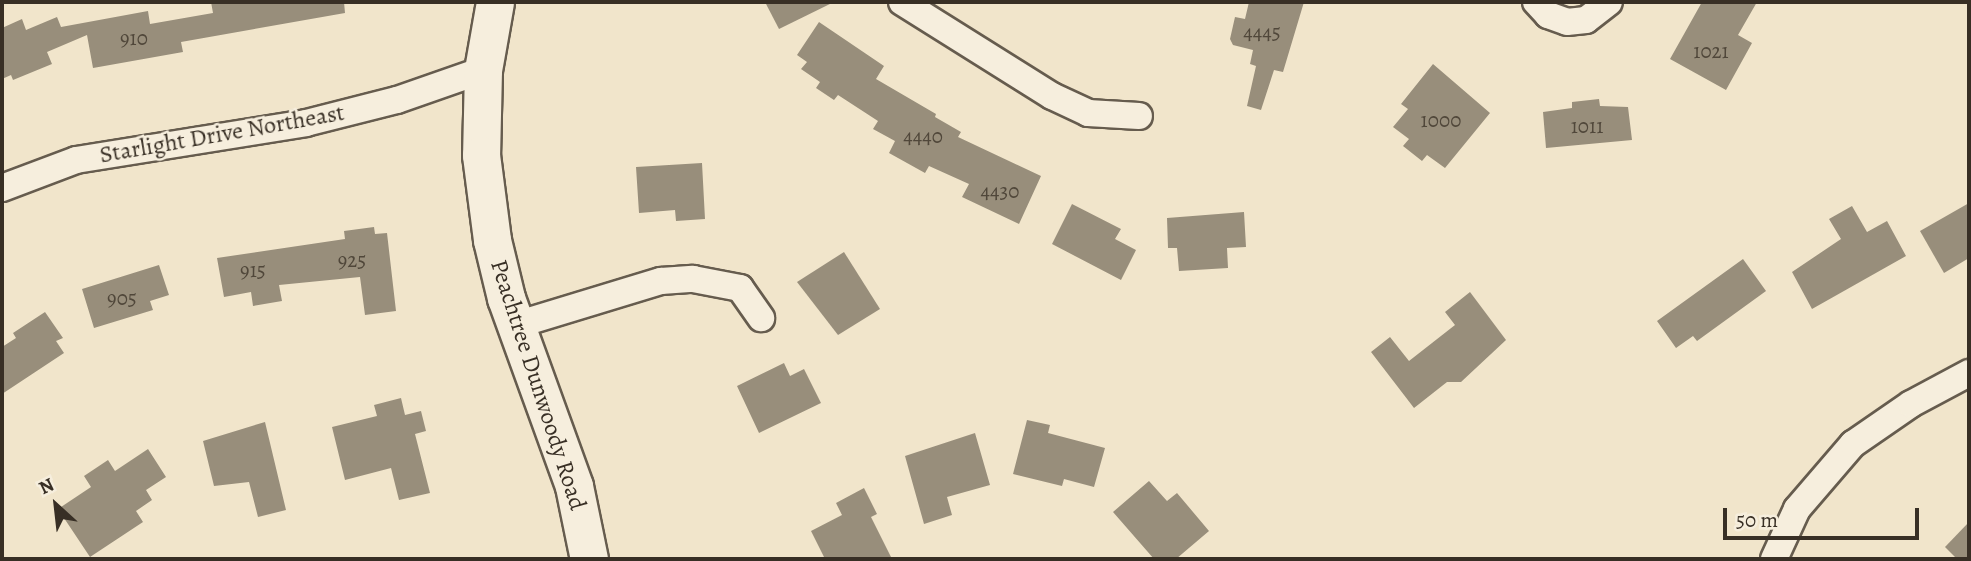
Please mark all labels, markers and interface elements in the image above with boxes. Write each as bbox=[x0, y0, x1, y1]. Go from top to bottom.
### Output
house number: 4445 bbox=[1243, 19, 1281, 45]
house number: 910 bbox=[120, 25, 148, 51]
house number: 1021 bbox=[1693, 38, 1729, 64]
street label: Starlight Drive Northeast bbox=[97, 98, 347, 170]
house number: 1000 bbox=[1421, 107, 1461, 133]
house number: 1011 bbox=[1571, 113, 1603, 139]
house number: 4440 bbox=[903, 123, 943, 149]
house number: 4430 bbox=[981, 178, 1019, 204]
house number: 925 bbox=[338, 247, 366, 273]
street label: Peachtree Dunwoody Road bbox=[484, 256, 592, 514]
house number: 915 bbox=[240, 257, 266, 283]
house number: 905 bbox=[107, 285, 137, 311]
north arrow bbox=[21, 470, 91, 540]
text: N bbox=[34, 472, 59, 501]
scale bar bbox=[1726, 494, 1922, 538]
text: 50 m bbox=[1736, 506, 1778, 534]

